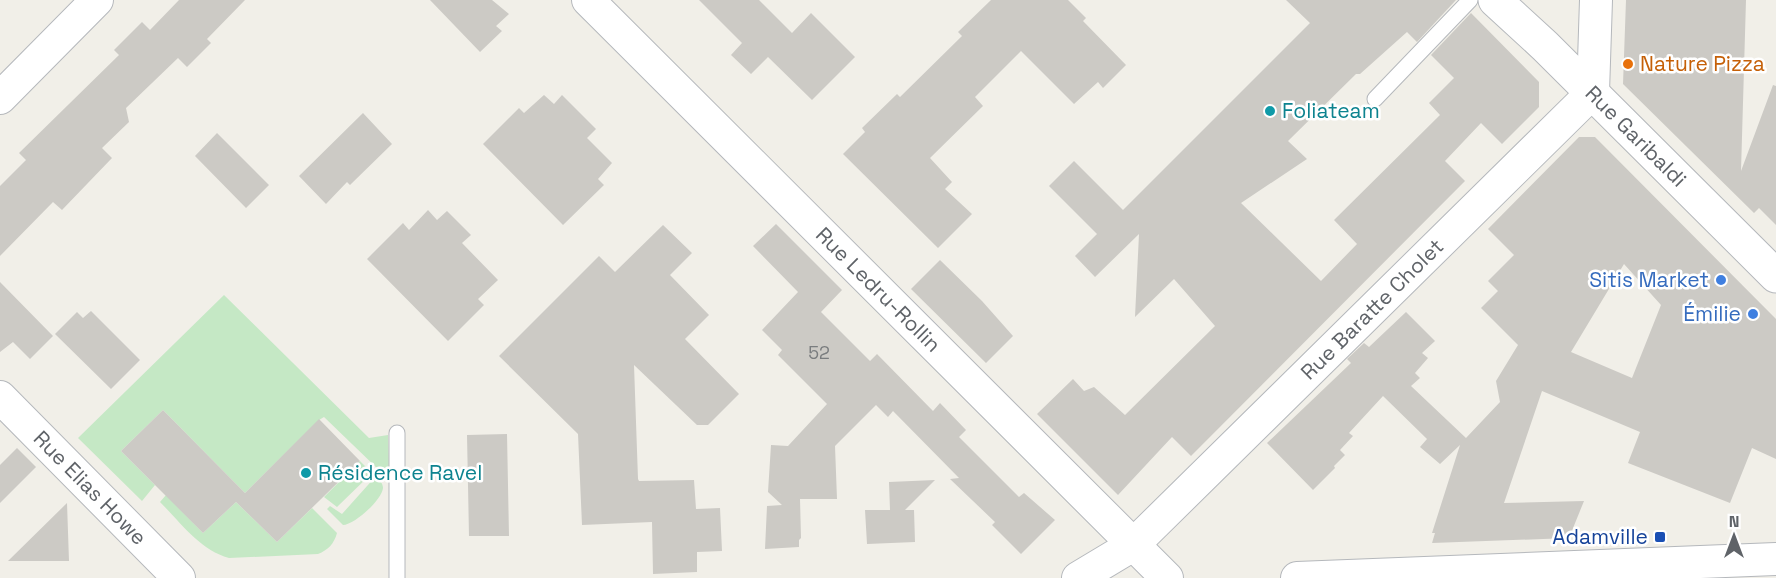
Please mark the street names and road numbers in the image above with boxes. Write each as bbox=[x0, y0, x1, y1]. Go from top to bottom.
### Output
street label: Rue Garibaldi bbox=[1580, 80, 1693, 192]
street label: Rue Ledru-Rollin bbox=[810, 221, 947, 358]
street label: Rue Baratte Cholet bbox=[1295, 233, 1449, 385]
street label: Rue Elias Howe bbox=[28, 425, 153, 551]

